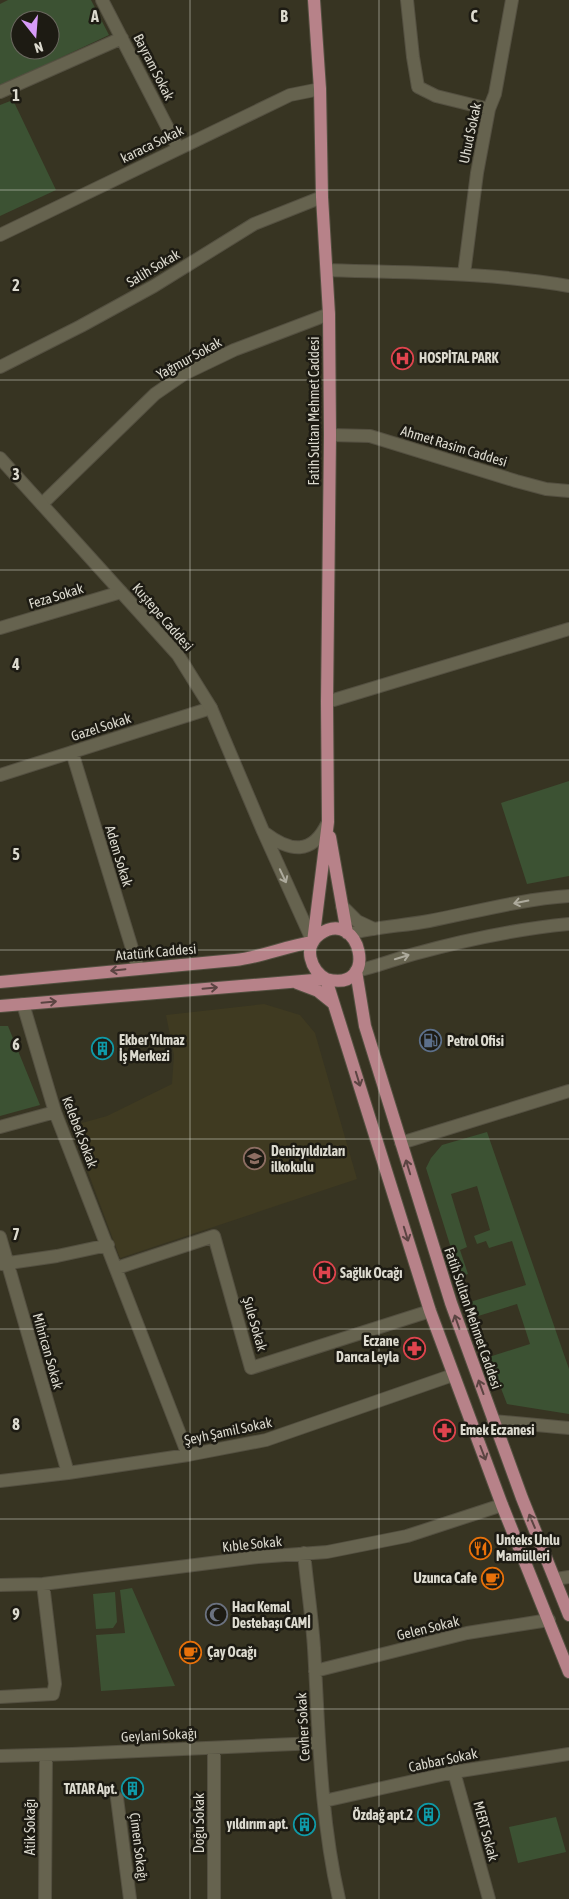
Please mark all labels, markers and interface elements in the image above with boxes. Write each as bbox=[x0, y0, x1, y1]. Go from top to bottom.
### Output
text: A bbox=[90, 7, 99, 25]
text: B bbox=[280, 7, 288, 25]
text: C bbox=[470, 7, 478, 25]
north arrow bbox=[10, 10, 60, 60]
street label: Bayram Sokak bbox=[130, 31, 178, 103]
text: N bbox=[33, 39, 45, 56]
text: 1 bbox=[12, 86, 20, 104]
street label: Uhud Sokak bbox=[456, 101, 484, 165]
street label: karaca Sokak bbox=[118, 122, 186, 166]
street label: Salih Sokak bbox=[123, 246, 183, 290]
text: 2 bbox=[12, 276, 20, 294]
street label: Yağmur Sokak bbox=[154, 334, 224, 382]
street label: Fatih Sultan Mehmet Caddesi bbox=[306, 337, 322, 485]
hospital icon: HOSPİTAL PARK bbox=[391, 346, 415, 370]
place label: HOSPİTAL PARK bbox=[419, 349, 499, 366]
street label: Ahmet Rasim Caddesi bbox=[399, 422, 509, 470]
text: 3 bbox=[12, 465, 20, 483]
street label: Feza Sokak bbox=[27, 580, 85, 612]
street label: Kuştepe Caddesi bbox=[129, 580, 197, 654]
text: 4 bbox=[11, 655, 20, 673]
street label: Gazel Sokak bbox=[69, 710, 133, 744]
street label: Adem Sokak bbox=[102, 823, 136, 889]
text: 5 bbox=[12, 845, 20, 863]
one-way arrow bbox=[279, 868, 289, 883]
one-way arrow bbox=[513, 898, 529, 908]
street label: Atatürk Caddesi bbox=[115, 940, 197, 964]
one-way arrow bbox=[394, 952, 410, 962]
one-way arrow bbox=[110, 965, 126, 975]
one-way arrow bbox=[202, 983, 218, 993]
one-way arrow bbox=[40, 997, 56, 1006]
fuel station icon: Petrol Ofisi bbox=[419, 1029, 443, 1053]
place label: Ekber Yılmaz İş Merkezi bbox=[119, 1032, 185, 1064]
place label: Petrol Ofisi bbox=[447, 1033, 504, 1049]
text: 6 bbox=[12, 1035, 20, 1053]
building icon: Ekber Yılmaz İş Merkezi bbox=[91, 1036, 115, 1060]
one-way arrow bbox=[353, 1070, 363, 1086]
street label: Kelebek Sokak bbox=[59, 1094, 101, 1170]
place label: Denizyıldızları ilkokulu bbox=[271, 1143, 345, 1175]
school or university icon: Denizyıldızları ilkokulu bbox=[243, 1147, 267, 1171]
one-way arrow bbox=[403, 1160, 412, 1175]
text: 7 bbox=[12, 1225, 20, 1243]
one-way arrow bbox=[401, 1225, 411, 1241]
street label: Fatih Sultan Mehmet Caddesi bbox=[441, 1245, 505, 1391]
hospital icon: Sağlık Ocağı bbox=[312, 1261, 336, 1285]
place label: Sağlık Ocağı bbox=[340, 1265, 403, 1281]
street label: Şule Sokak bbox=[240, 1295, 270, 1353]
street label: Mihrican Sokak bbox=[29, 1311, 67, 1391]
one-way arrow bbox=[452, 1315, 461, 1330]
place label: Eczane Darıca Leyla bbox=[336, 1333, 399, 1365]
pharmacy icon: Eczane Darıca Leyla bbox=[403, 1337, 427, 1361]
one-way arrow bbox=[476, 1380, 485, 1395]
street label: Şeyh Şamil Sokak bbox=[183, 1414, 273, 1448]
text: 8 bbox=[12, 1415, 20, 1433]
pharmacy icon: Emek Eczanesi bbox=[432, 1418, 456, 1442]
place label: Emek Eczanesi bbox=[460, 1422, 534, 1438]
one-way arrow bbox=[478, 1445, 488, 1460]
one-way arrow bbox=[526, 1514, 536, 1529]
place label: Unteks Unlu Mamülleri bbox=[496, 1532, 560, 1564]
street label: Kıble Sokak bbox=[221, 1533, 283, 1555]
restaurant icon: Unteks Unlu Mamülleri bbox=[468, 1536, 492, 1560]
cafe icon: Uzunca Cafe bbox=[481, 1566, 505, 1590]
place label: Uzunca Cafe bbox=[414, 1570, 477, 1586]
place label: Hacı Kemal Destebaşı CAMİ bbox=[232, 1599, 311, 1631]
mosque icon: Hacı Kemal Destebaşı CAMİ bbox=[204, 1603, 228, 1627]
text: 9 bbox=[12, 1605, 20, 1623]
street label: Gelen Sokak bbox=[395, 1613, 461, 1643]
cafe icon: Çay Ocağı bbox=[179, 1640, 203, 1664]
place label: Çay Ocağı bbox=[207, 1644, 257, 1660]
street label: Cevher Sokak bbox=[293, 1692, 313, 1762]
street label: Geylani Sokağı bbox=[121, 1725, 197, 1745]
street label: Cabbar Sokak bbox=[407, 1745, 479, 1775]
building icon: TATAR Apt. bbox=[121, 1777, 145, 1801]
place label: TATAR Apt. bbox=[64, 1781, 117, 1797]
street label: Doğu Sokak bbox=[191, 1793, 207, 1853]
street label: Atik Sokağı bbox=[22, 1799, 38, 1855]
street label: MERT Sokak bbox=[470, 1799, 502, 1863]
building icon: Özdağ apt.2 bbox=[417, 1803, 441, 1827]
place label: Özdağ apt.2 bbox=[353, 1807, 413, 1823]
street label: Çimen Sokağı bbox=[127, 1812, 151, 1882]
building icon: yıldırım apt. bbox=[292, 1812, 316, 1836]
place label: yıldırım apt. bbox=[227, 1816, 289, 1832]

